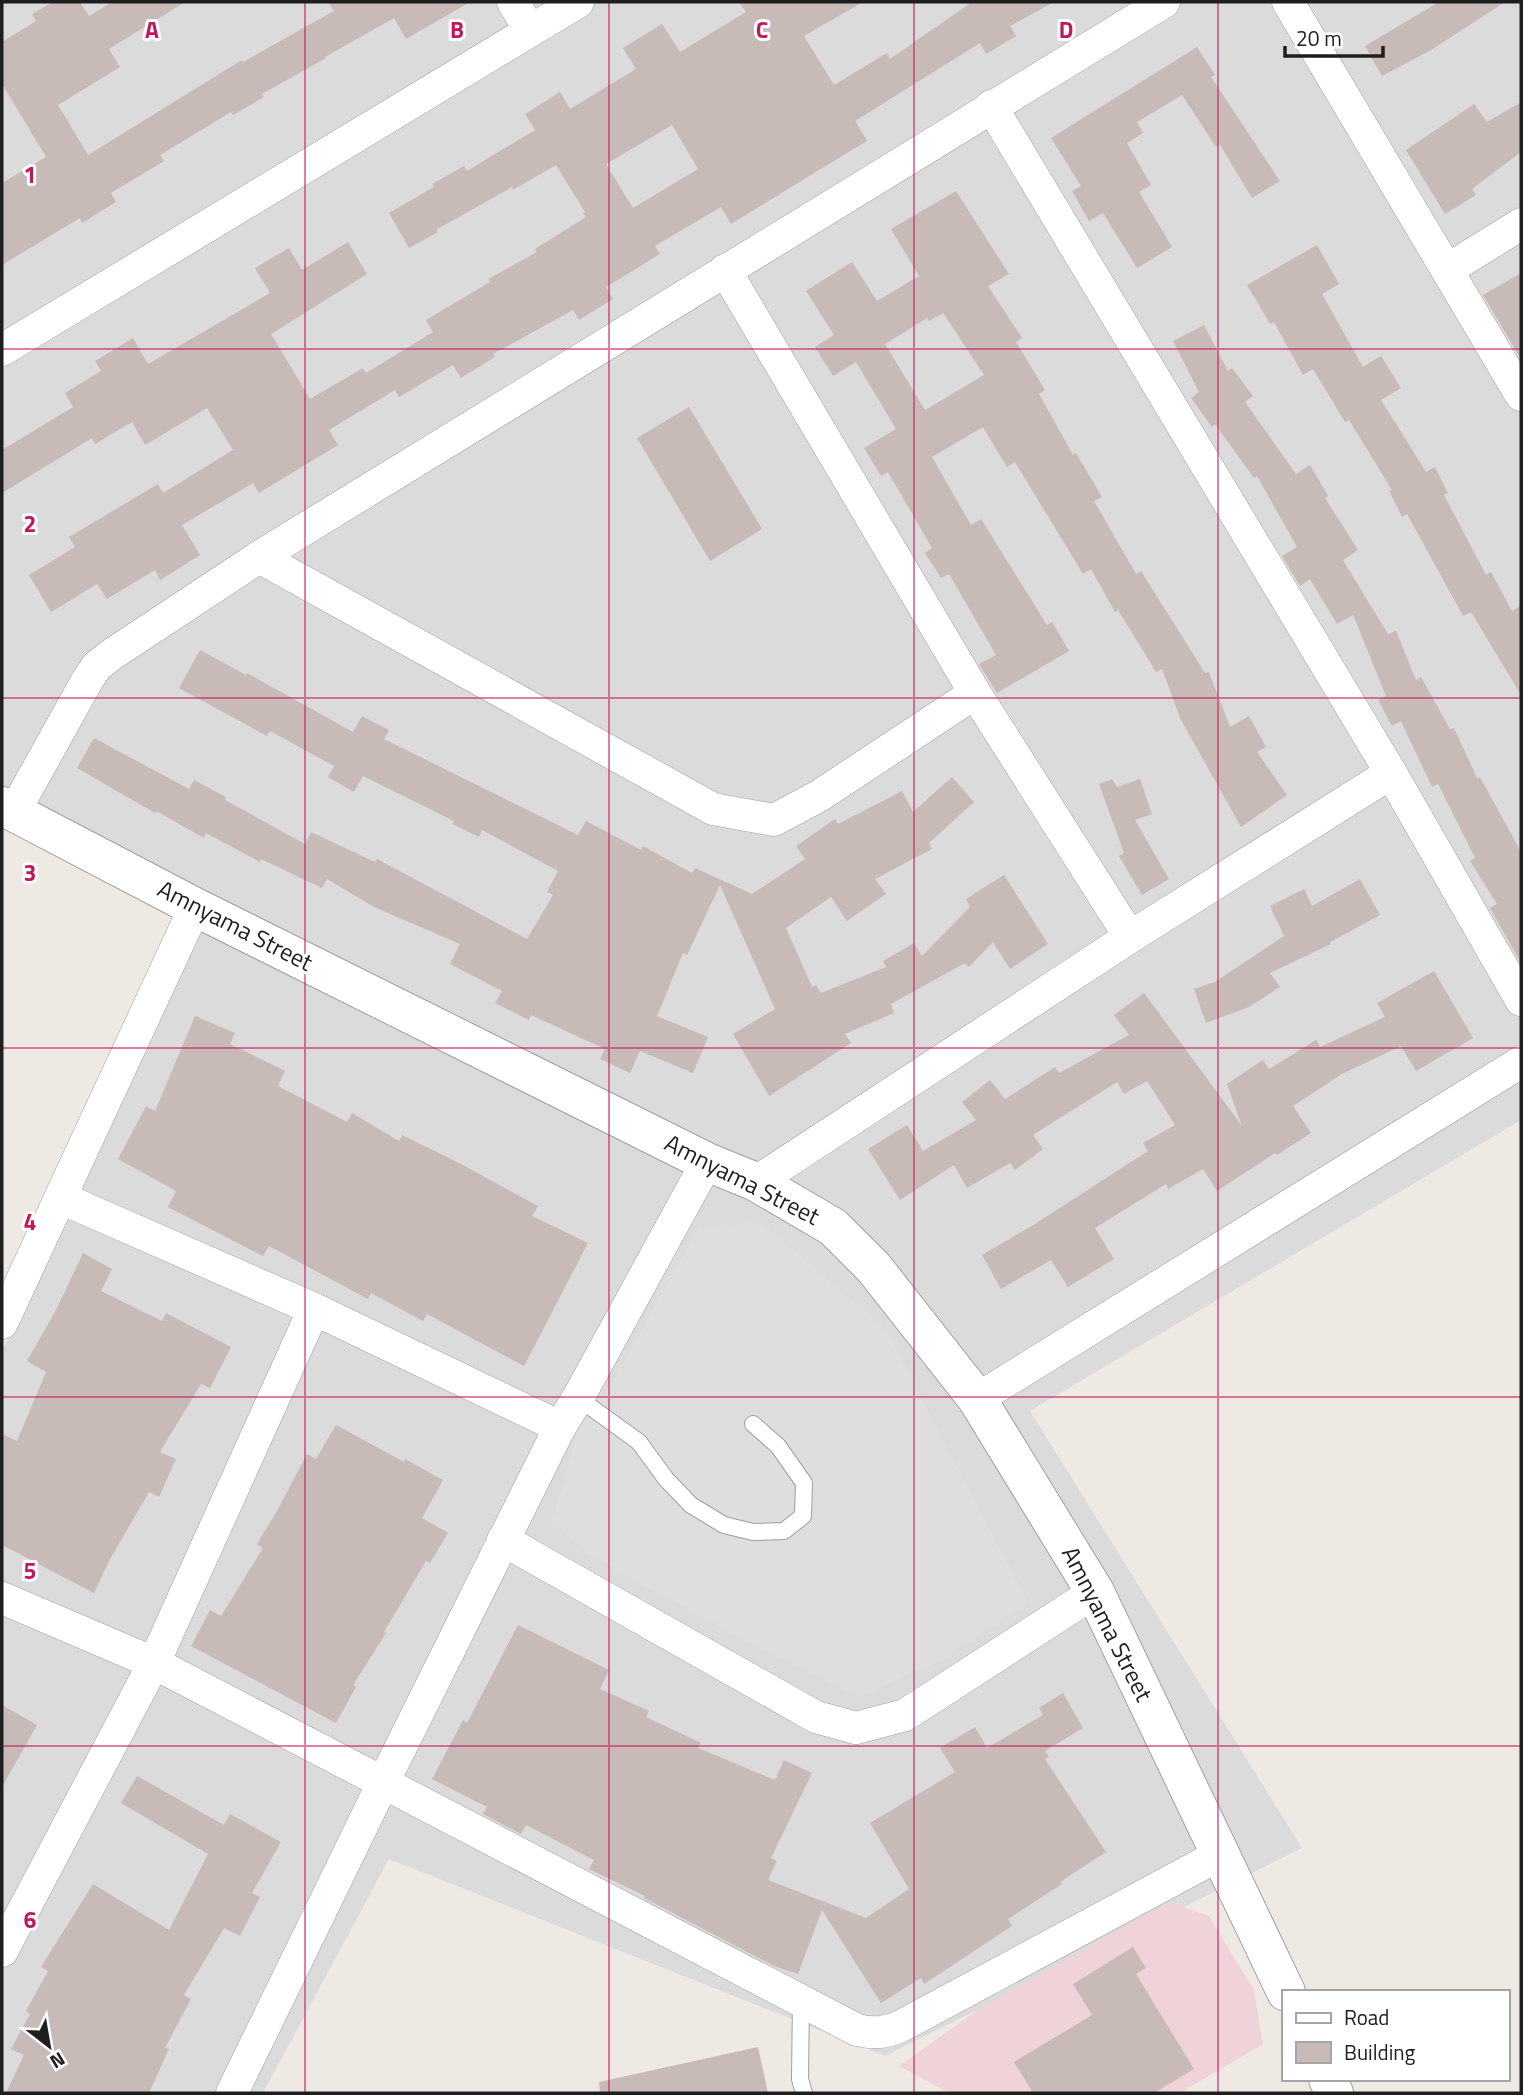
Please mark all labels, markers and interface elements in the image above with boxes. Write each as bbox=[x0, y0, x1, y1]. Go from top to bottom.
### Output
text: A bbox=[145, 12, 159, 47]
text: B bbox=[450, 12, 464, 47]
text: C bbox=[756, 12, 768, 47]
text: D bbox=[1059, 12, 1073, 47]
scale bar bbox=[1285, 14, 1383, 58]
text: 20 m bbox=[1296, 22, 1342, 54]
text: 1 bbox=[24, 157, 36, 192]
text: 2 bbox=[24, 506, 36, 541]
text: 3 bbox=[24, 855, 36, 890]
street label: Amnyama Street bbox=[152, 871, 320, 980]
street label: Amnyama Street bbox=[659, 1125, 827, 1234]
text: 4 bbox=[24, 1204, 36, 1239]
street label: Amnyama Street bbox=[1053, 1540, 1163, 1708]
text: 5 bbox=[24, 1553, 36, 1588]
text: 6 bbox=[24, 1902, 37, 1937]
legend bbox=[1282, 1990, 1509, 2081]
text: Road bbox=[1344, 2001, 1389, 2033]
north arrow bbox=[14, 2011, 84, 2081]
text: Building bbox=[1344, 2036, 1416, 2068]
text: N bbox=[45, 2045, 71, 2077]

